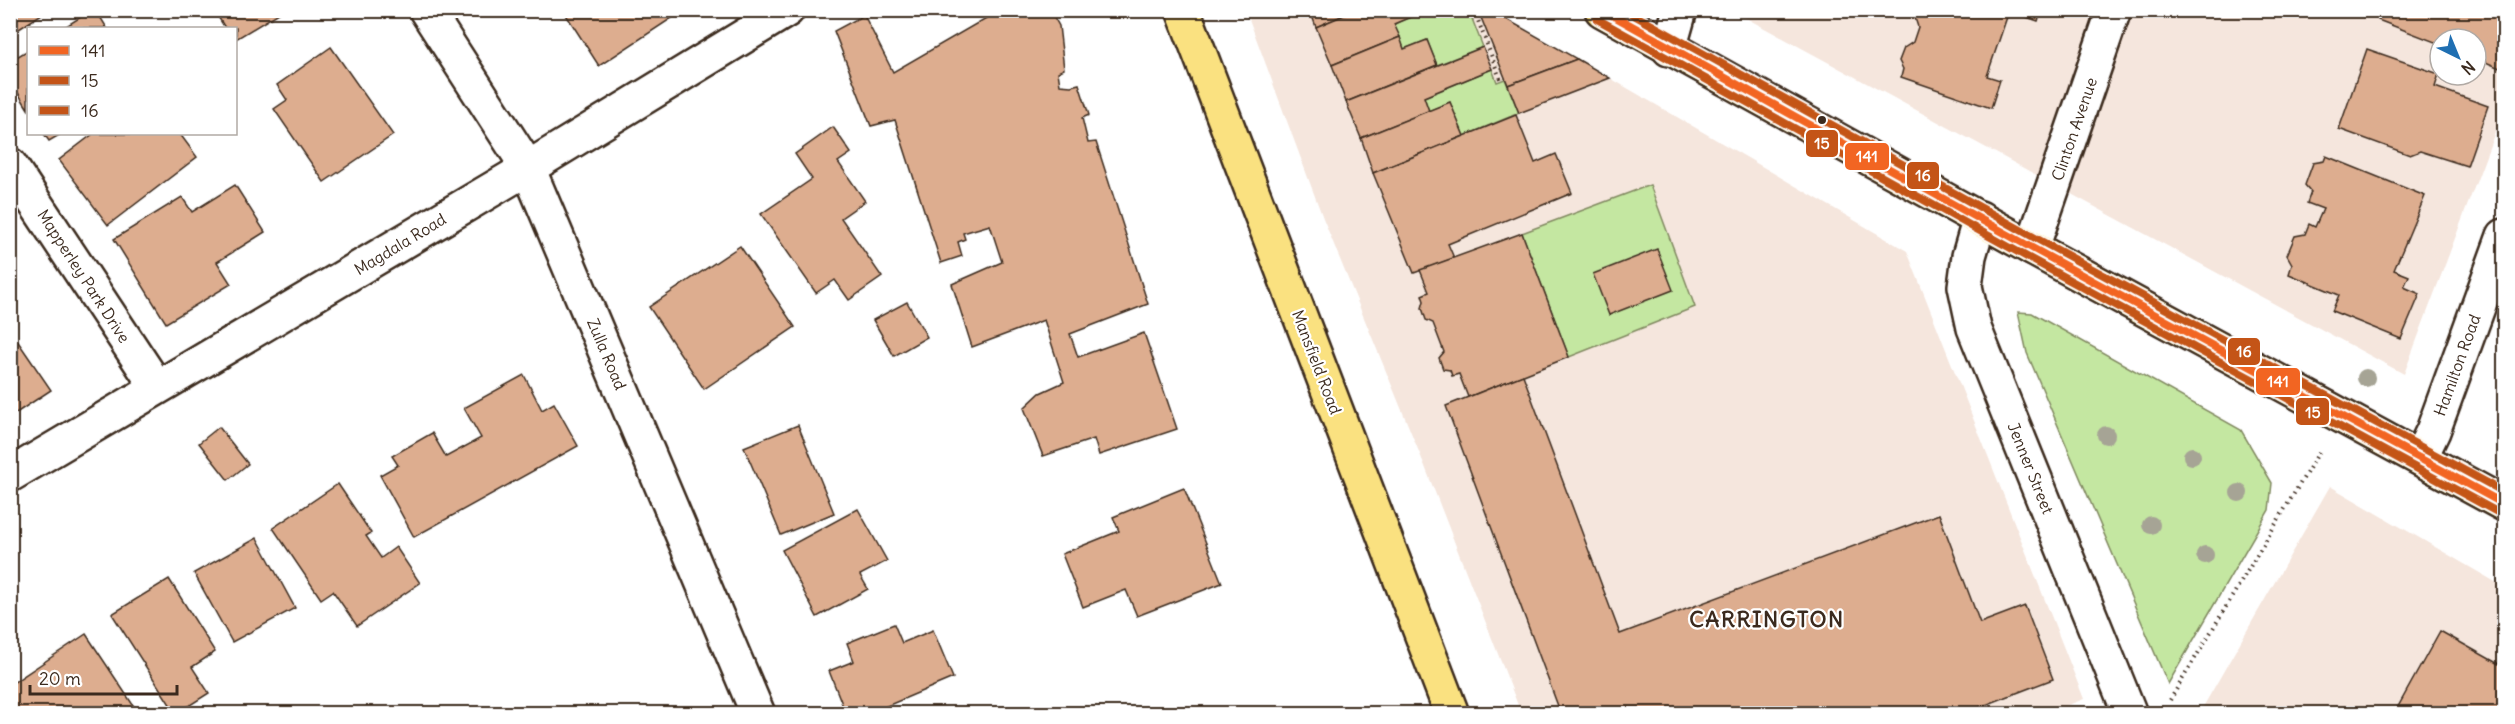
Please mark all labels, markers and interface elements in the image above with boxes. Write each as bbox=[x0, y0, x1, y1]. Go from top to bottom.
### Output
legend bbox=[27, 27, 237, 135]
north arrow bbox=[2428, 27, 2488, 87]
text: 141 bbox=[81, 39, 106, 62]
text: N bbox=[2457, 57, 2479, 79]
text: 15 bbox=[81, 69, 99, 92]
street label: Clinton Avenue bbox=[2047, 75, 2101, 183]
text: 16 bbox=[81, 99, 99, 122]
unlabelled marker bbox=[1816, 114, 1828, 126]
line badge: 15 bbox=[1805, 129, 1839, 158]
text: 15 bbox=[1814, 133, 1830, 153]
line badge: 141 bbox=[1844, 142, 1890, 171]
text: 141 bbox=[1856, 146, 1878, 166]
line badge: 16 bbox=[1906, 161, 1940, 190]
text: 16 bbox=[1915, 165, 1931, 185]
street label: Mapperley Park Drive bbox=[33, 205, 135, 347]
street label: Magdala Road bbox=[351, 209, 449, 279]
street label: Mansfield Road bbox=[1288, 307, 1346, 417]
street label: Hamilton Road bbox=[2429, 311, 2485, 419]
street label: Zulla Road bbox=[583, 315, 631, 393]
line badge: 16 bbox=[2227, 337, 2261, 366]
text: 16 bbox=[2236, 341, 2252, 361]
line badge: 141 bbox=[2255, 367, 2301, 396]
text: 141 bbox=[2267, 371, 2289, 391]
line badge: 15 bbox=[2295, 397, 2330, 426]
text: 15 bbox=[2305, 402, 2321, 422]
street label: Jenner Street bbox=[2004, 419, 2059, 517]
district label: CARRINGTON bbox=[1689, 605, 1845, 633]
scale bar bbox=[30, 658, 177, 696]
text: 20 m bbox=[39, 667, 81, 690]

